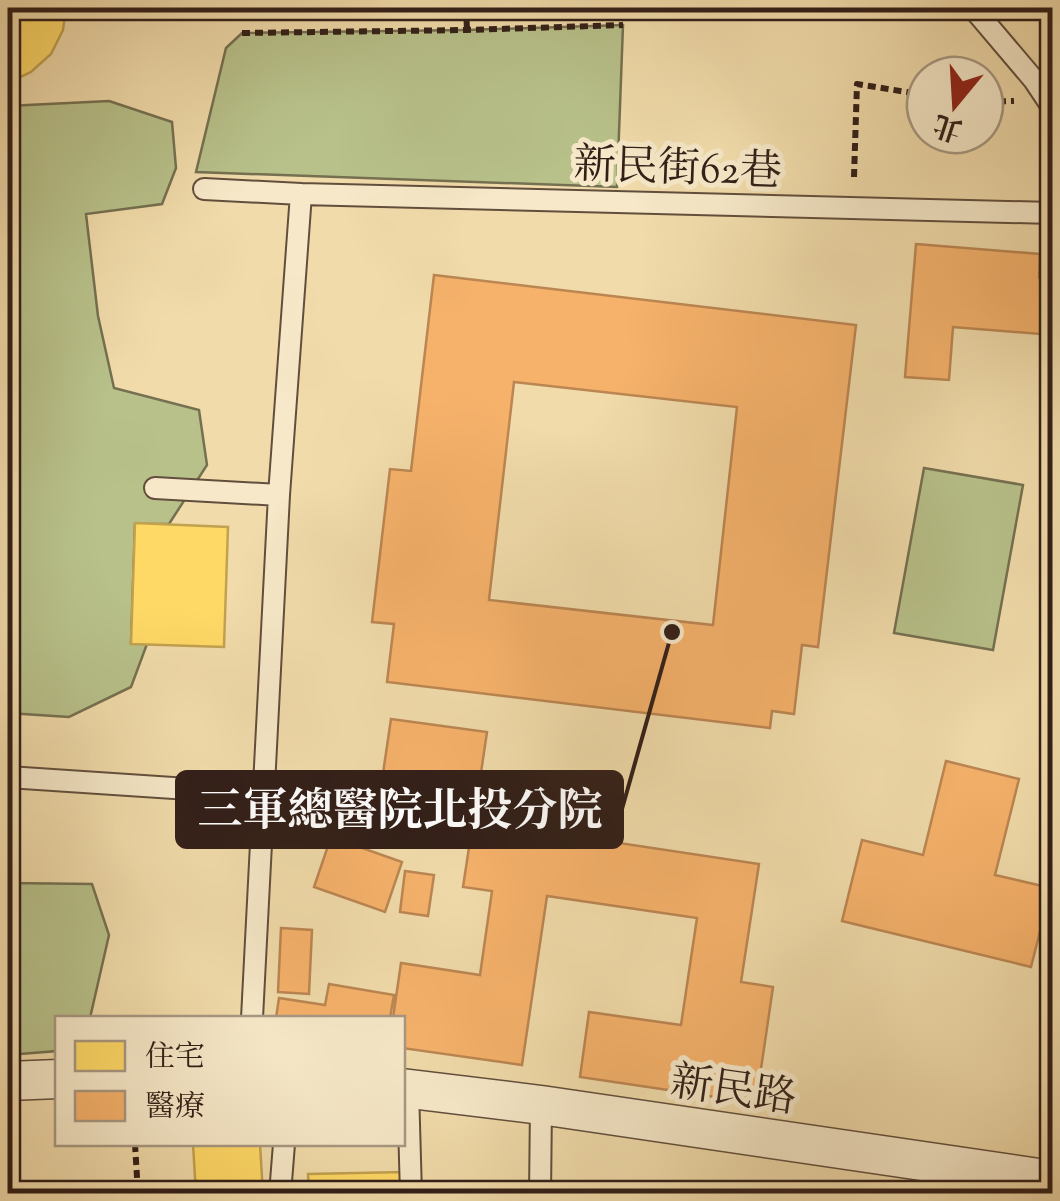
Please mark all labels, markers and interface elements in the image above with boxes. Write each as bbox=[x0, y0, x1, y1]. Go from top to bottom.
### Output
north arrow bbox=[905, 55, 1005, 155]
text: 北 bbox=[929, 103, 968, 149]
street label: 新民街62巷 bbox=[573, 137, 783, 205]
callout: 三軍總醫院北投分院 bbox=[177, 772, 622, 847]
text: 三軍總醫院北投分院 bbox=[197, 782, 603, 847]
legend bbox=[55, 1016, 405, 1146]
text: 住宅 bbox=[145, 1037, 205, 1080]
street label: 新民路 bbox=[667, 1054, 800, 1131]
text: 醫療 bbox=[145, 1087, 205, 1130]

